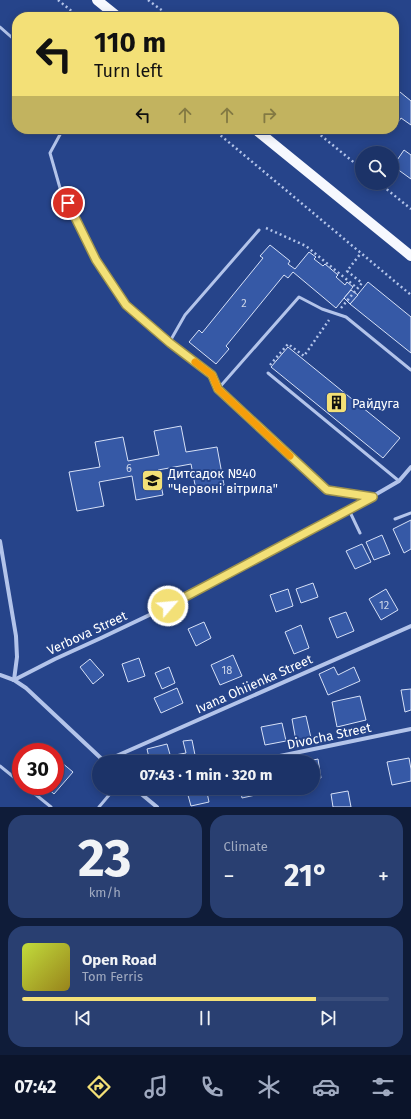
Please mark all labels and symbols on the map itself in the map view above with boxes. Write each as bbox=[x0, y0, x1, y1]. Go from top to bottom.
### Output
pin bbox=[51, 186, 85, 220]
house number: 2 bbox=[241, 297, 247, 310]
building icon: Райдуга bbox=[323, 390, 349, 416]
place label: Райдуга bbox=[352, 396, 400, 411]
house number: 6 bbox=[126, 462, 132, 475]
place label: Дитсадок №40 "Червоні вітрила" bbox=[167, 466, 278, 496]
school or university icon: Дитсадок №40 "Червоні вітрила" bbox=[139, 467, 165, 493]
position arrow bbox=[147, 585, 189, 627]
house number: 12 bbox=[379, 599, 389, 612]
street label: Verbova Street bbox=[45, 608, 130, 658]
street label: Ivana Ohiienka Street bbox=[193, 651, 315, 717]
house number: 18 bbox=[222, 664, 232, 677]
street label: Divocha Street bbox=[286, 720, 373, 752]
speed limit sign: 30 bbox=[12, 743, 64, 795]

